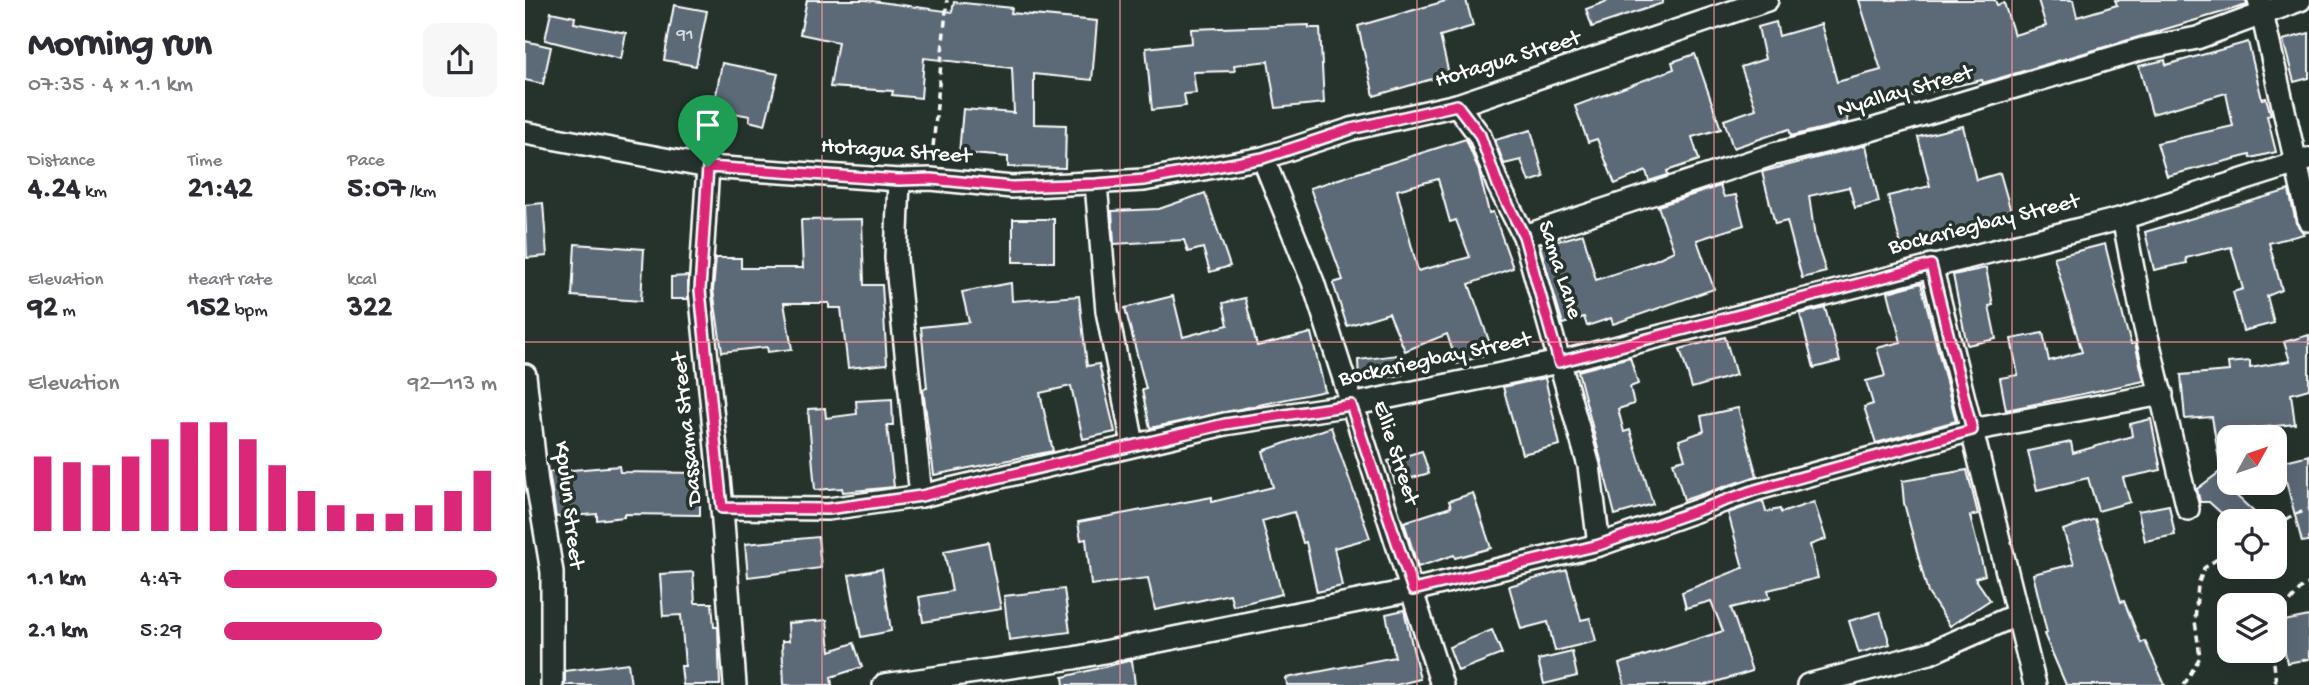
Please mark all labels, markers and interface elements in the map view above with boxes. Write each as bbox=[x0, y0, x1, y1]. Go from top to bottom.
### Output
button: share bbox=[423, 23, 497, 97]
text: Morning run bbox=[28, 24, 212, 68]
house number: 91 bbox=[675, 24, 694, 47]
street label: Hotagua Street bbox=[1432, 25, 1586, 95]
street label: Nyallay Street bbox=[1834, 59, 1978, 124]
text: 07:35 · 4 × 1.1 km bbox=[28, 72, 193, 99]
pin bbox=[678, 95, 738, 167]
icon: arrive bbox=[689, 106, 727, 144]
street label: Hotagua Street bbox=[820, 133, 974, 171]
text: Distance bbox=[28, 150, 95, 173]
text: Time bbox=[188, 150, 222, 173]
text: Pace bbox=[347, 150, 385, 173]
text: 4.24 bbox=[28, 173, 81, 208]
text: 21:42 bbox=[188, 173, 253, 208]
text: 5:07 bbox=[347, 173, 405, 208]
text: km bbox=[81, 181, 107, 204]
text: /km bbox=[405, 181, 436, 204]
street label: Bockariegbay Street bbox=[1885, 188, 2084, 262]
street label: Sama Lane bbox=[1530, 217, 1588, 324]
text: Elevation bbox=[28, 269, 104, 292]
text: Heart rate bbox=[188, 269, 273, 292]
text: kcal bbox=[347, 269, 377, 292]
text: 92 bbox=[28, 292, 58, 327]
text: 152 bbox=[188, 292, 230, 327]
text: 322 bbox=[347, 292, 392, 327]
text: m bbox=[58, 300, 76, 323]
text: bpm bbox=[230, 300, 268, 323]
street label: Bockariegbay Street bbox=[1336, 326, 1535, 394]
street label: Dassama Street bbox=[666, 350, 710, 509]
text: Elevation bbox=[28, 371, 119, 398]
text: 92–113 m bbox=[408, 371, 497, 398]
street label: Ellie Street bbox=[1365, 397, 1425, 510]
north arrow bbox=[2217, 425, 2287, 495]
map controls bbox=[2217, 425, 2287, 663]
street label: Kpulun Street bbox=[547, 440, 589, 572]
button: locate bbox=[2217, 509, 2287, 579]
text: 1.1 km bbox=[28, 566, 86, 593]
text: 4:47 bbox=[140, 566, 181, 593]
button: layers bbox=[2217, 593, 2287, 663]
text: 2.1 km bbox=[28, 618, 88, 645]
text: 5:29 bbox=[140, 618, 182, 645]

